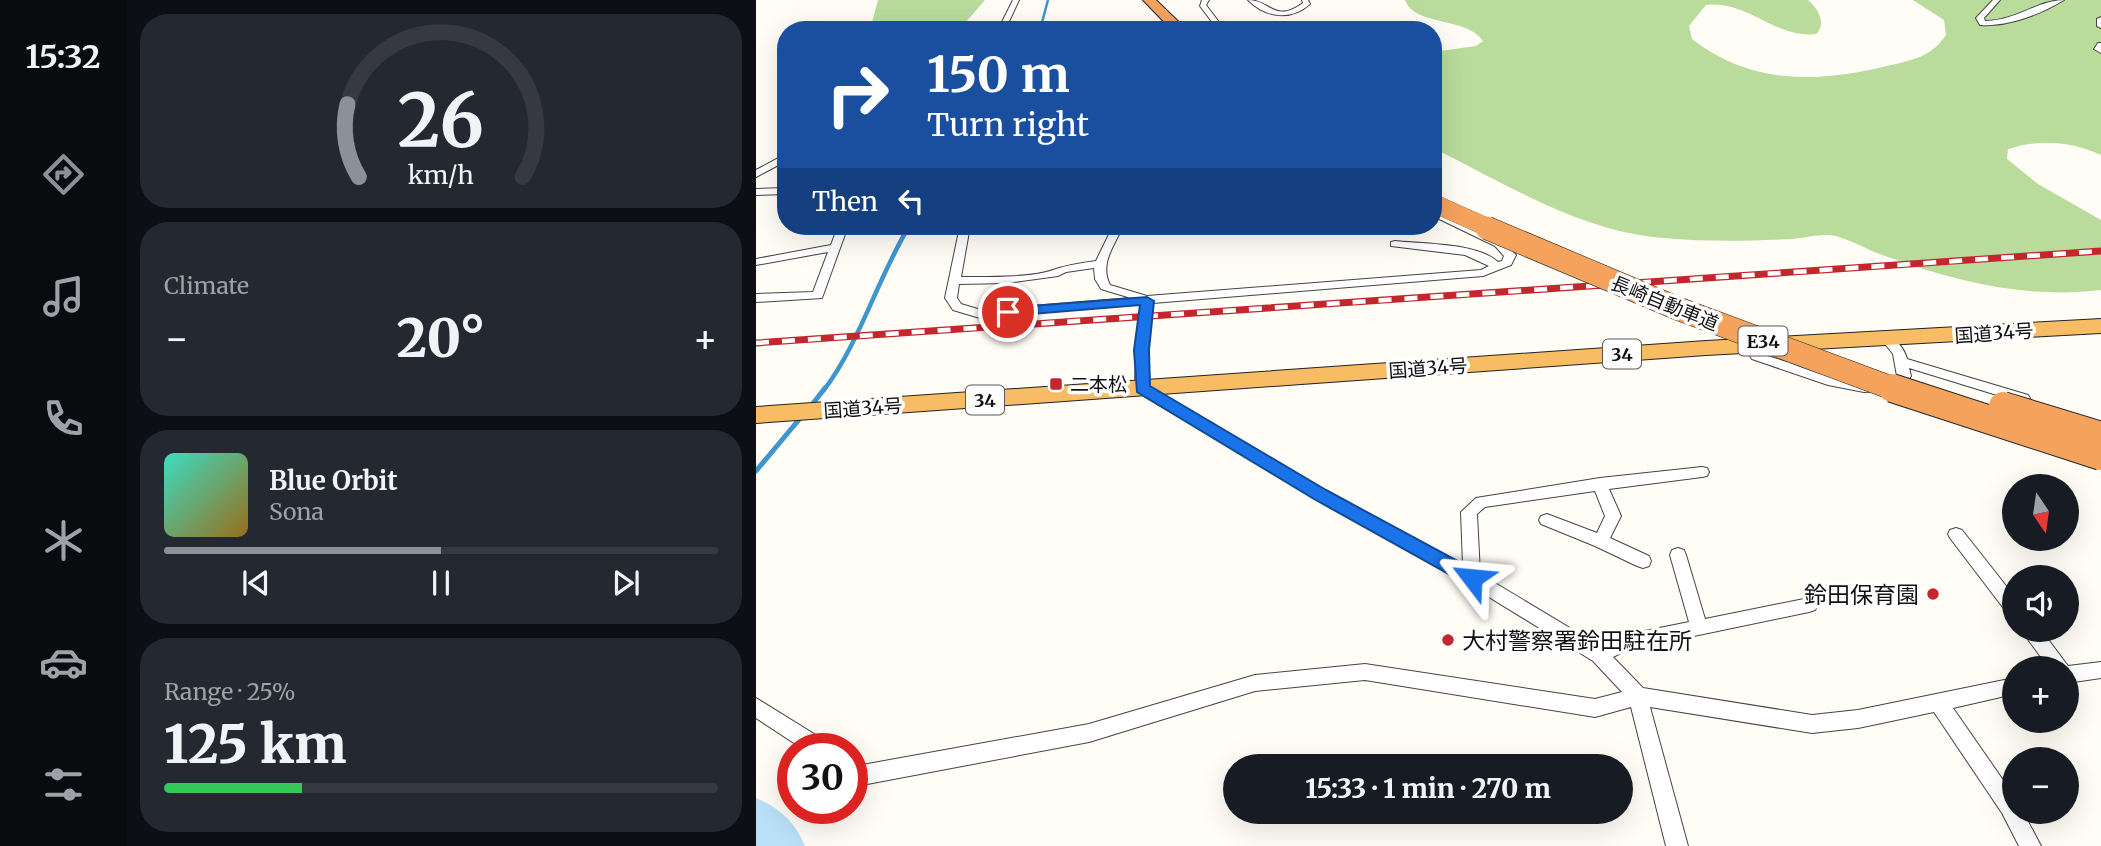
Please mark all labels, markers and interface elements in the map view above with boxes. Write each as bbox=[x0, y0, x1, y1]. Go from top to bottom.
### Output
text: 15:32 bbox=[25, 37, 101, 77]
text: 150 m bbox=[927, 44, 1070, 105]
icon: right bbox=[812, 49, 903, 140]
text: 26 bbox=[398, 75, 484, 167]
text: Turn right bbox=[927, 105, 1089, 145]
icon: directions bbox=[39, 150, 88, 199]
text: km/h bbox=[408, 159, 474, 191]
icon: left bbox=[892, 182, 930, 220]
text: Then bbox=[812, 185, 878, 218]
text: Climate bbox=[164, 271, 249, 300]
street label: 長崎自動車道 bbox=[1608, 271, 1722, 335]
icon: music bbox=[39, 272, 88, 321]
pin bbox=[978, 282, 1038, 342]
icon: arrive bbox=[989, 293, 1027, 331]
text: 20° bbox=[397, 306, 485, 371]
text: − bbox=[164, 315, 189, 362]
text: + bbox=[693, 315, 718, 362]
street label: 国道34号 bbox=[1954, 318, 2034, 348]
road number: E34 bbox=[1738, 326, 1788, 356]
road number: 34 bbox=[1603, 340, 1641, 368]
street label: 国道34号 bbox=[1388, 353, 1468, 383]
place label: 二本松 bbox=[1070, 372, 1127, 396]
marker: 二本松 bbox=[1048, 376, 1064, 392]
road number: 34 bbox=[966, 386, 1004, 414]
street label: 国道34号 bbox=[823, 393, 903, 423]
icon: phone bbox=[39, 394, 88, 443]
text: Blue Orbit bbox=[269, 464, 398, 497]
north arrow bbox=[2002, 474, 2079, 551]
map controls bbox=[2002, 474, 2079, 824]
text: Sona bbox=[269, 497, 324, 526]
icon: climate bbox=[39, 516, 88, 565]
position arrow bbox=[1435, 541, 1509, 615]
icon: previous bbox=[237, 564, 275, 602]
icon: pause bbox=[422, 564, 460, 602]
icon: next bbox=[607, 564, 645, 602]
button: sound bbox=[2002, 565, 2079, 642]
place label: 鈴田保育園 bbox=[1804, 580, 1919, 609]
marker: 鈴田保育園 bbox=[1925, 586, 1941, 602]
place label: 大村警察署鈴田駐在所 bbox=[1462, 626, 1692, 655]
marker: 大村警察署鈴田駐在所 bbox=[1440, 632, 1456, 648]
icon: car bbox=[39, 638, 88, 687]
button: + bbox=[2002, 656, 2079, 733]
text: Range · 25% bbox=[164, 677, 295, 706]
text: 125 km bbox=[164, 712, 347, 777]
speed limit sign: 30 bbox=[777, 733, 868, 824]
button: − bbox=[2002, 747, 2079, 824]
icon: filters bbox=[39, 760, 88, 809]
text: 15:33 · 1 min · 270 m bbox=[1305, 772, 1551, 805]

